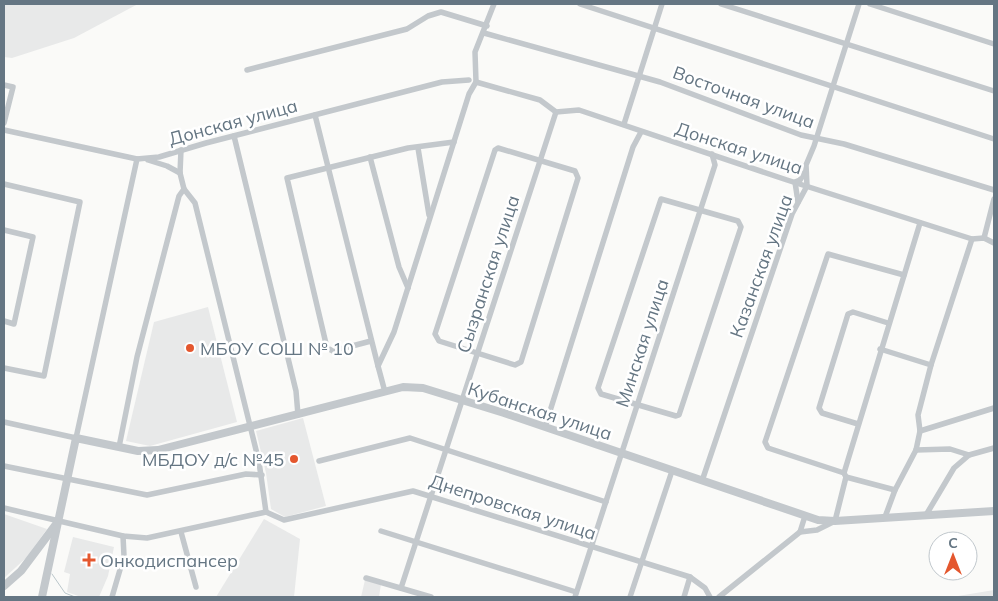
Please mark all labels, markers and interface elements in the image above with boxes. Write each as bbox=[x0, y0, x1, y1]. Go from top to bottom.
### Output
street label: Восточная улица bbox=[670, 61, 818, 133]
street label: Донская улица bbox=[166, 94, 300, 150]
street label: Донская улица bbox=[672, 117, 806, 179]
street label: Казанская улица bbox=[724, 191, 798, 341]
street label: Сызранская улица bbox=[452, 192, 524, 356]
street label: Минская улица bbox=[610, 276, 674, 410]
place label: МБОУ СОШ № 10 bbox=[200, 337, 354, 360]
marker: МБОУ СОШ № 10 bbox=[184, 342, 196, 354]
street label: Кубанская улица bbox=[465, 377, 615, 445]
place label: МБДОУ д/с №45 bbox=[142, 448, 284, 471]
marker: МБДОУ д/с №45 bbox=[288, 453, 300, 465]
street label: Днепровская улица bbox=[427, 469, 599, 545]
north arrow bbox=[928, 531, 978, 581]
text: С bbox=[948, 534, 958, 552]
place label: Онкодиспансер bbox=[100, 549, 238, 572]
marker: Онкодиспансер bbox=[82, 553, 96, 567]

